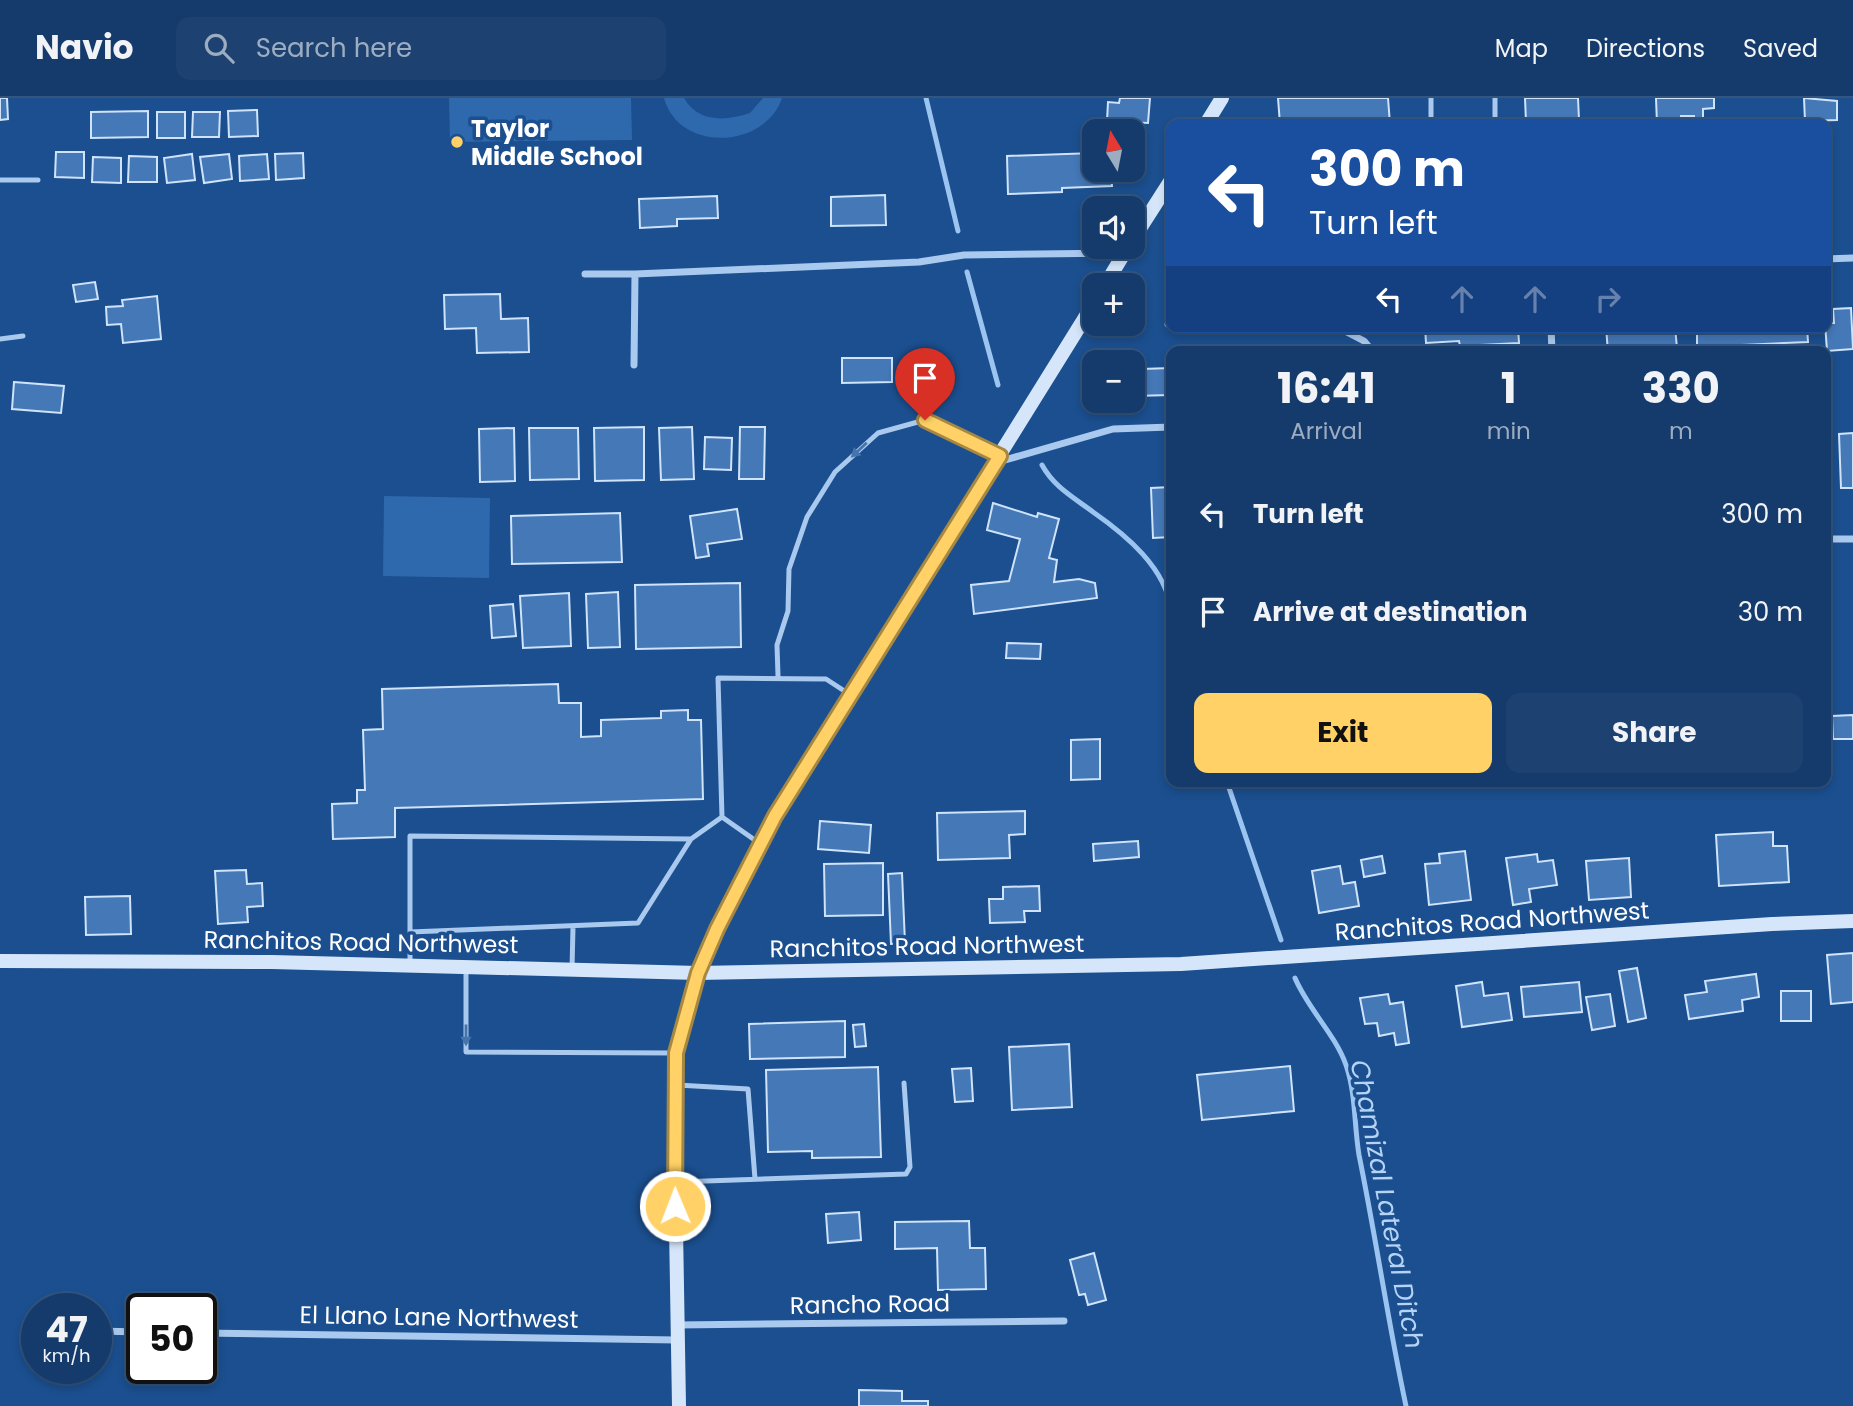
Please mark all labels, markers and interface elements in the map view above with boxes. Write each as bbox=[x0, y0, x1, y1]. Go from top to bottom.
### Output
search box bbox=[176, 17, 666, 80]
text: Navio bbox=[35, 24, 134, 71]
icon: search bbox=[200, 29, 238, 67]
text: Search here bbox=[256, 30, 412, 66]
text: Map bbox=[1495, 32, 1548, 65]
text: Directions bbox=[1586, 32, 1705, 65]
text: Saved bbox=[1743, 32, 1818, 65]
place label: Taylor Middle School bbox=[471, 112, 643, 173]
north arrow bbox=[1082, 119, 1144, 182]
map controls bbox=[1082, 119, 1145, 413]
marker: Taylor Middle School bbox=[449, 134, 465, 150]
text: 300 m bbox=[1309, 135, 1465, 203]
icon: left bbox=[1194, 147, 1285, 238]
button: sound bbox=[1082, 196, 1145, 259]
text: Turn left bbox=[1309, 200, 1438, 245]
button: + bbox=[1082, 273, 1145, 336]
icon: left bbox=[1370, 280, 1408, 318]
icon: ahead bbox=[1443, 280, 1481, 318]
icon: ahead bbox=[1516, 280, 1554, 318]
icon: right bbox=[1589, 280, 1627, 318]
pin bbox=[895, 348, 955, 420]
button: − bbox=[1082, 350, 1145, 413]
icon: arrive bbox=[906, 359, 944, 397]
text: 16:41 bbox=[1277, 359, 1376, 418]
text: 1 bbox=[1501, 359, 1517, 418]
text: 330 bbox=[1642, 359, 1720, 418]
text: Arrival bbox=[1290, 415, 1363, 447]
text: min bbox=[1487, 415, 1531, 447]
text: m bbox=[1669, 415, 1693, 447]
one-way arrow bbox=[850, 442, 868, 458]
icon: left bbox=[1194, 495, 1232, 533]
text: Turn left bbox=[1253, 496, 1364, 532]
text: 300 m bbox=[1721, 496, 1803, 532]
icon: arrive bbox=[1194, 593, 1232, 631]
text: Arrive at destination bbox=[1253, 594, 1528, 630]
text: 30 m bbox=[1738, 594, 1803, 630]
button: Exit bbox=[1194, 693, 1492, 773]
button: Share bbox=[1506, 693, 1803, 773]
street label: Ranchitos Road Northwest bbox=[1334, 894, 1650, 948]
street label: Ranchitos Road Northwest bbox=[203, 923, 519, 961]
street label: Ranchitos Road Northwest bbox=[769, 927, 1085, 965]
one-way arrow bbox=[460, 1025, 472, 1047]
water label: Chamizal Lateral Ditch bbox=[1341, 1057, 1433, 1351]
position arrow bbox=[638, 1169, 712, 1243]
street label: Rancho Road bbox=[790, 1286, 950, 1322]
speed limit sign: 50 bbox=[126, 1293, 217, 1384]
street label: El Llano Lane Northwest bbox=[299, 1298, 579, 1336]
text: 47 bbox=[45, 1305, 88, 1354]
text: km/h bbox=[43, 1343, 90, 1368]

